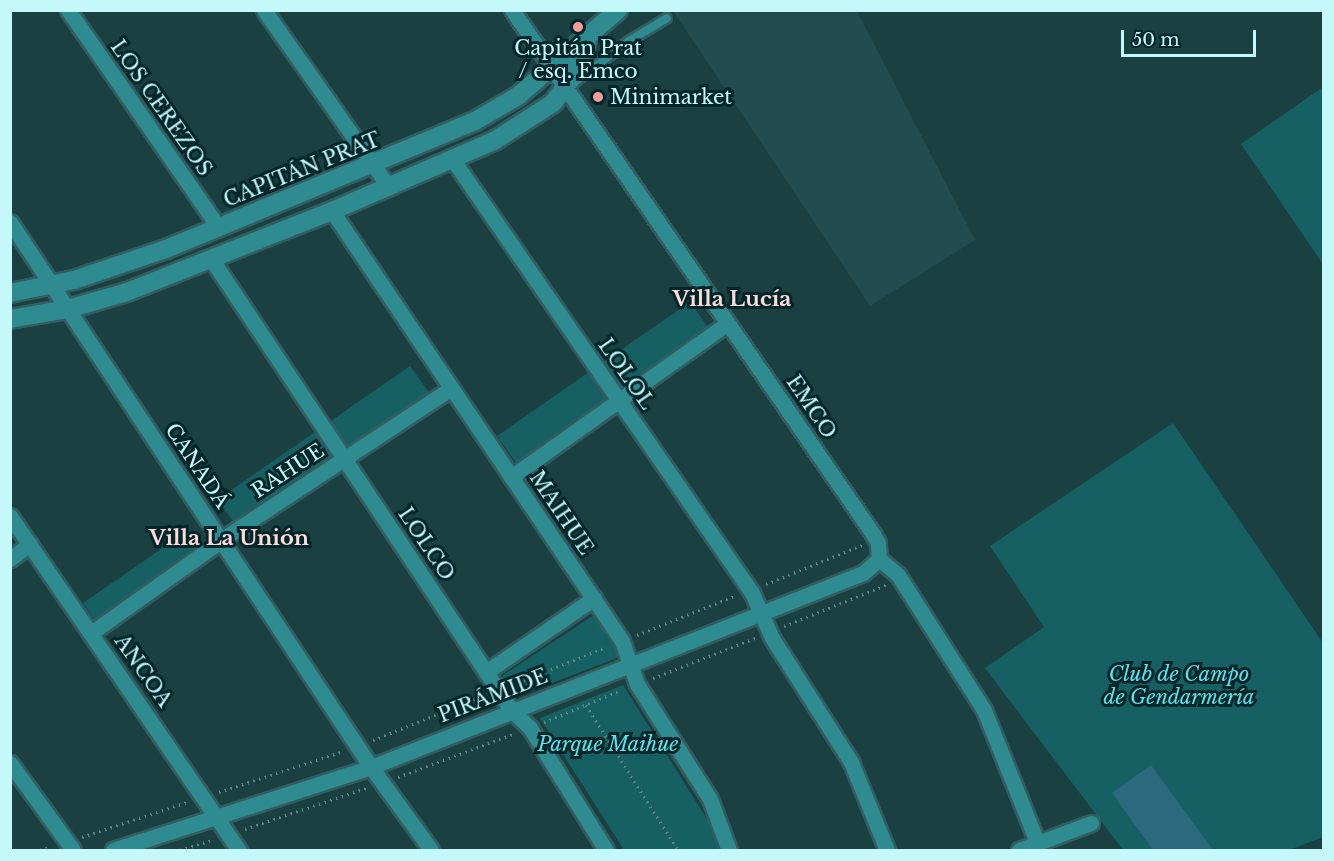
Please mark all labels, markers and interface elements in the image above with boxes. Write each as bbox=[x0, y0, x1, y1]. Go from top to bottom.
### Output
scale bar bbox=[1124, 18, 1259, 56]
marker: Capitán Prat / esq. Emco bbox=[571, 20, 585, 34]
text: 50 m bbox=[1132, 29, 1180, 51]
street label: LOS CEREZOS bbox=[105, 36, 217, 180]
place label: Capitán Prat / esq. Emco bbox=[514, 36, 642, 83]
place label: Minimarket bbox=[610, 85, 732, 109]
marker: Minimarket bbox=[591, 90, 605, 104]
street label: CAPITÁN PRAT bbox=[220, 128, 384, 212]
district label: Villa Lucía bbox=[673, 286, 791, 312]
street label: LOLOL bbox=[593, 334, 659, 414]
street label: EMCO bbox=[781, 371, 841, 443]
street label: CANADÁ bbox=[160, 419, 234, 513]
street label: RAHUE bbox=[247, 439, 329, 503]
street label: MAIHUE bbox=[524, 467, 598, 559]
street label: LOLCO bbox=[393, 503, 459, 585]
district label: Villa La Unión bbox=[149, 525, 309, 551]
street label: ANCOA bbox=[109, 630, 177, 712]
park label: Club de Campo de Gendarmería bbox=[1104, 662, 1254, 709]
street label: PIRÁMIDE bbox=[435, 664, 551, 728]
park label: Parque Maihue bbox=[538, 732, 678, 756]

